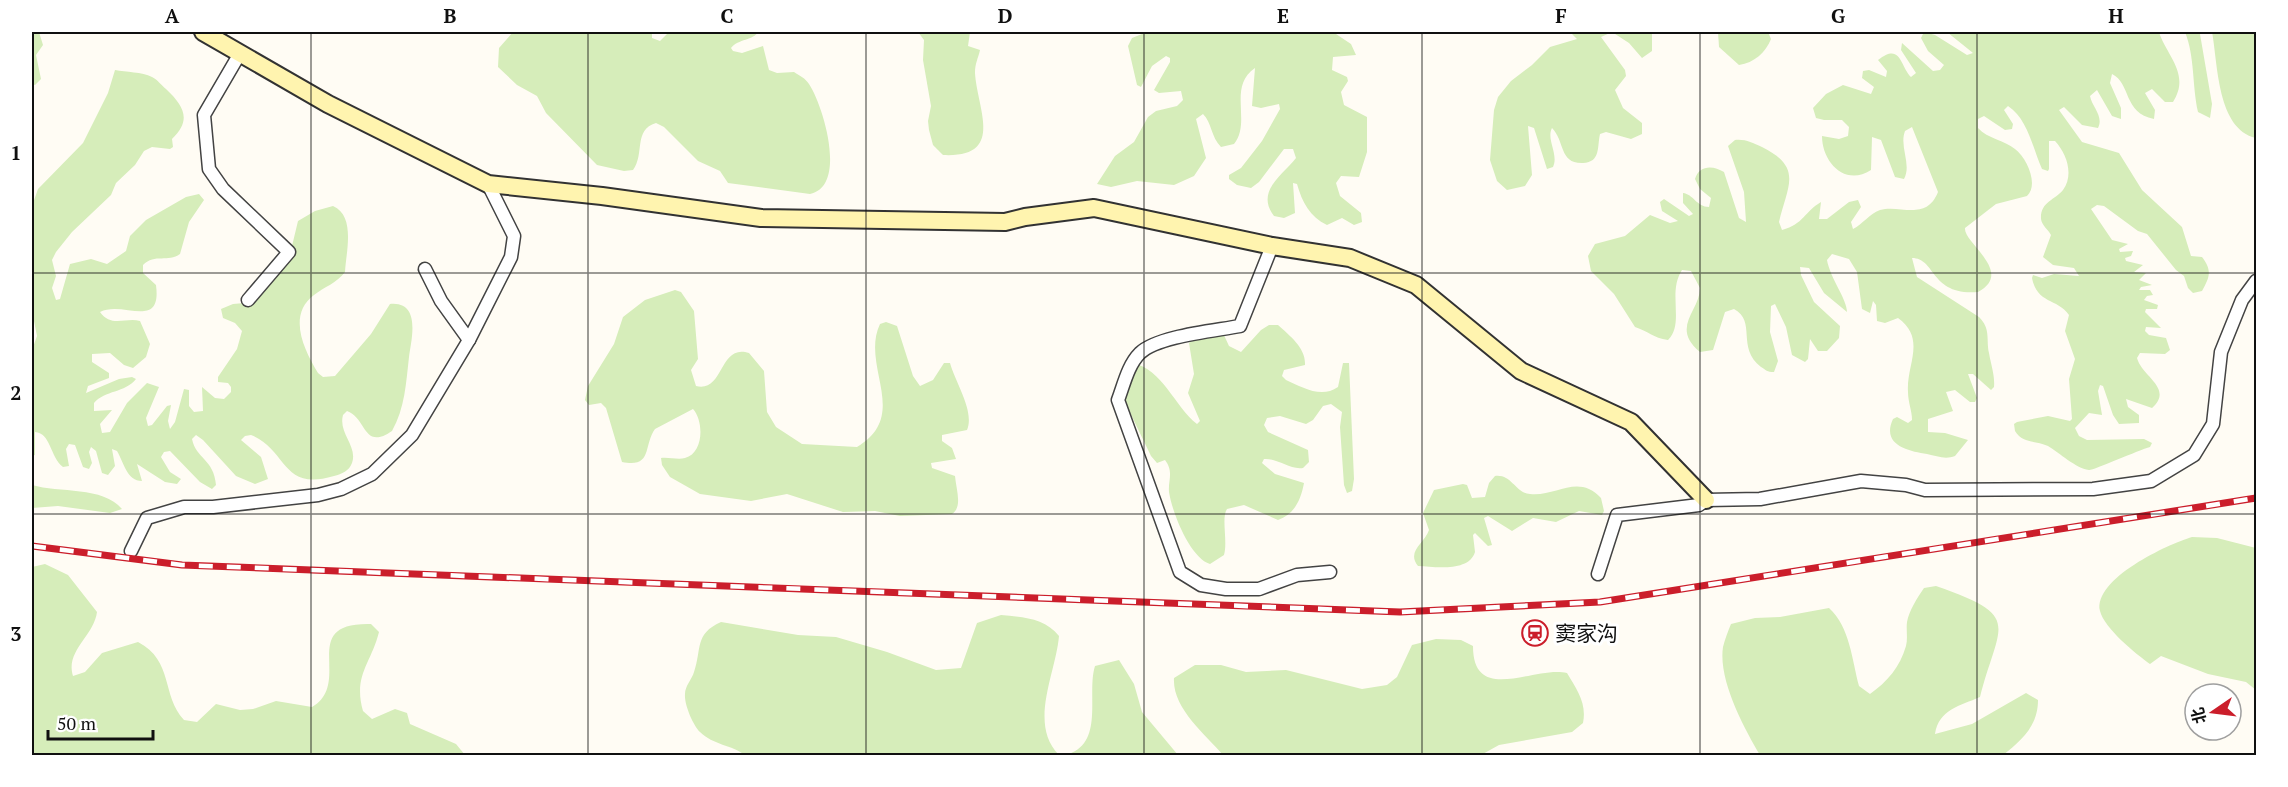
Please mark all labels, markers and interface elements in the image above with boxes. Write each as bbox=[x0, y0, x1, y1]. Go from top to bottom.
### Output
text: A bbox=[165, 2, 180, 29]
text: B bbox=[444, 2, 457, 29]
text: C bbox=[720, 2, 734, 29]
text: D bbox=[998, 2, 1012, 29]
text: E bbox=[1277, 2, 1289, 29]
text: F bbox=[1555, 2, 1567, 29]
text: G bbox=[1831, 2, 1845, 29]
text: H bbox=[2108, 2, 2124, 29]
text: 1 bbox=[10, 139, 22, 166]
text: 2 bbox=[10, 379, 22, 406]
station icon: 窦家沟 bbox=[1520, 618, 1550, 648]
place label: 窦家沟 bbox=[1555, 619, 1618, 647]
text: 3 bbox=[10, 620, 22, 647]
north arrow bbox=[2183, 682, 2243, 742]
scale bar bbox=[48, 703, 153, 741]
text: 北 bbox=[2186, 705, 2211, 726]
text: 50 m bbox=[57, 711, 97, 735]

